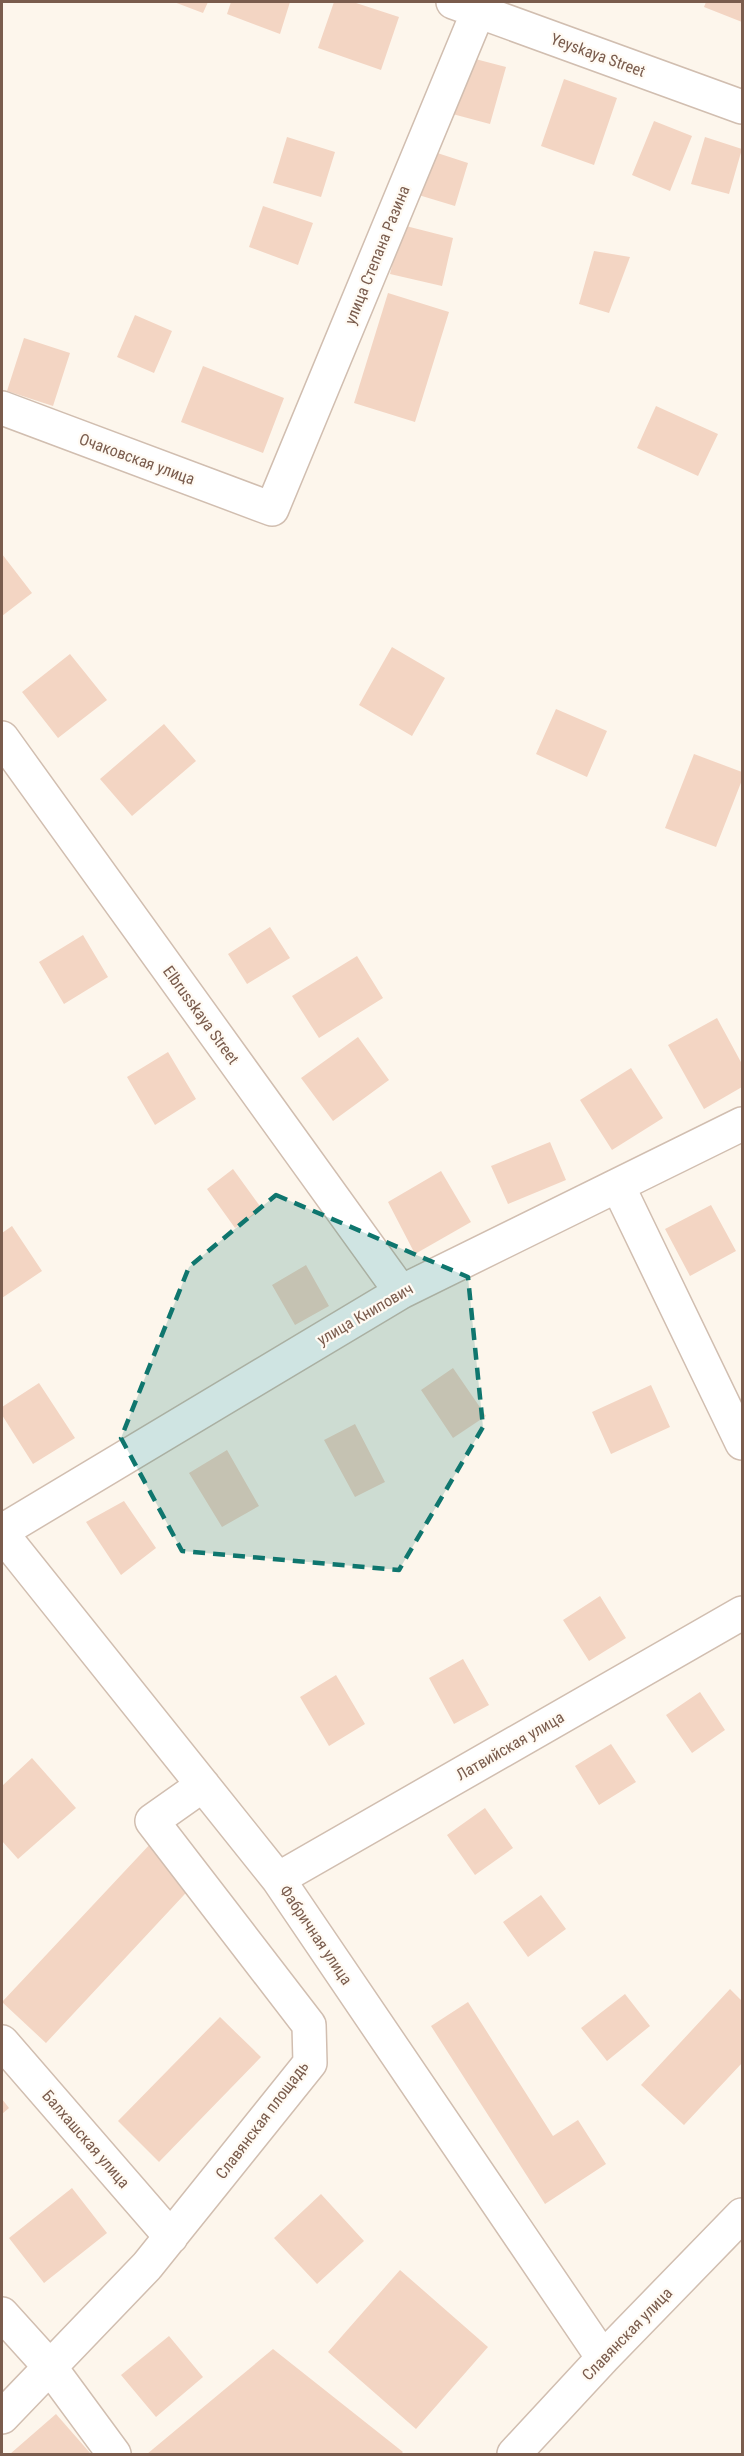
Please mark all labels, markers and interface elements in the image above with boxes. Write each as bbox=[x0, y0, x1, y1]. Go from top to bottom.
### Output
street label: Yeyskaya Street bbox=[548, 29, 648, 81]
street label: улица Степана Разина bbox=[340, 183, 414, 327]
street label: Очаковская улица bbox=[77, 429, 197, 489]
street label: Elbrusskaya Street bbox=[159, 962, 243, 1068]
street label: улица Книпович bbox=[314, 1279, 416, 1349]
street label: Латвийская улица bbox=[453, 1707, 567, 1785]
street label: Фабричная улица bbox=[276, 1882, 356, 1988]
street label: Славянская площадь bbox=[211, 2057, 313, 2183]
street label: Балхашская улица bbox=[38, 2086, 134, 2192]
street label: Славянская улица bbox=[578, 2284, 676, 2384]

